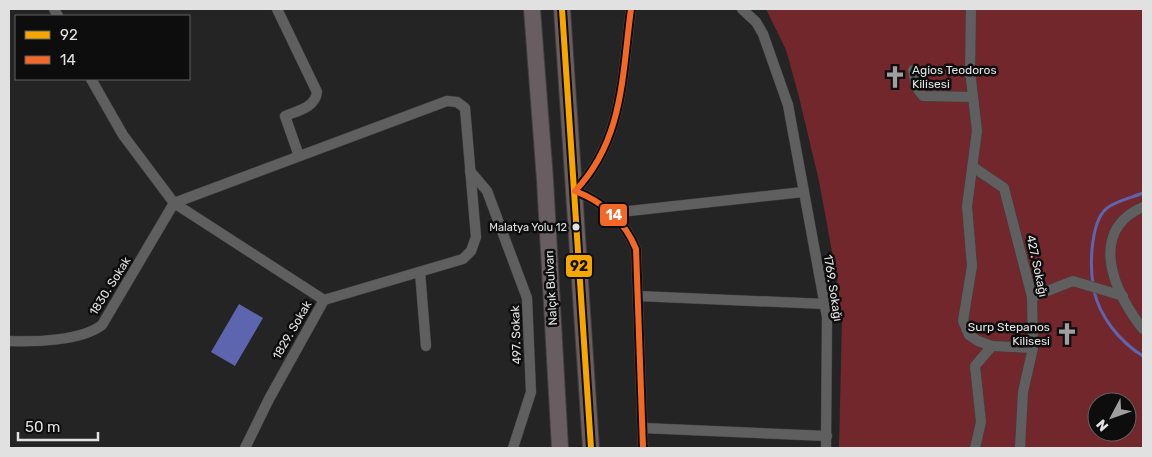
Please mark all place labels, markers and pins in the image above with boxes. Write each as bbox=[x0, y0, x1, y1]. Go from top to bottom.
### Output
place label: Agios Teodoros Kilisesi bbox=[912, 63, 997, 91]
church icon: Agios Teodoros Kilisesi bbox=[882, 64, 908, 90]
place label: Malatya Yolu 12 bbox=[489, 221, 567, 234]
marker: Malatya Yolu 12 bbox=[571, 222, 581, 232]
place label: Surp Stepanos Kilisesi bbox=[968, 320, 1050, 348]
church icon: Surp Stepanos Kilisesi bbox=[1054, 321, 1080, 347]

